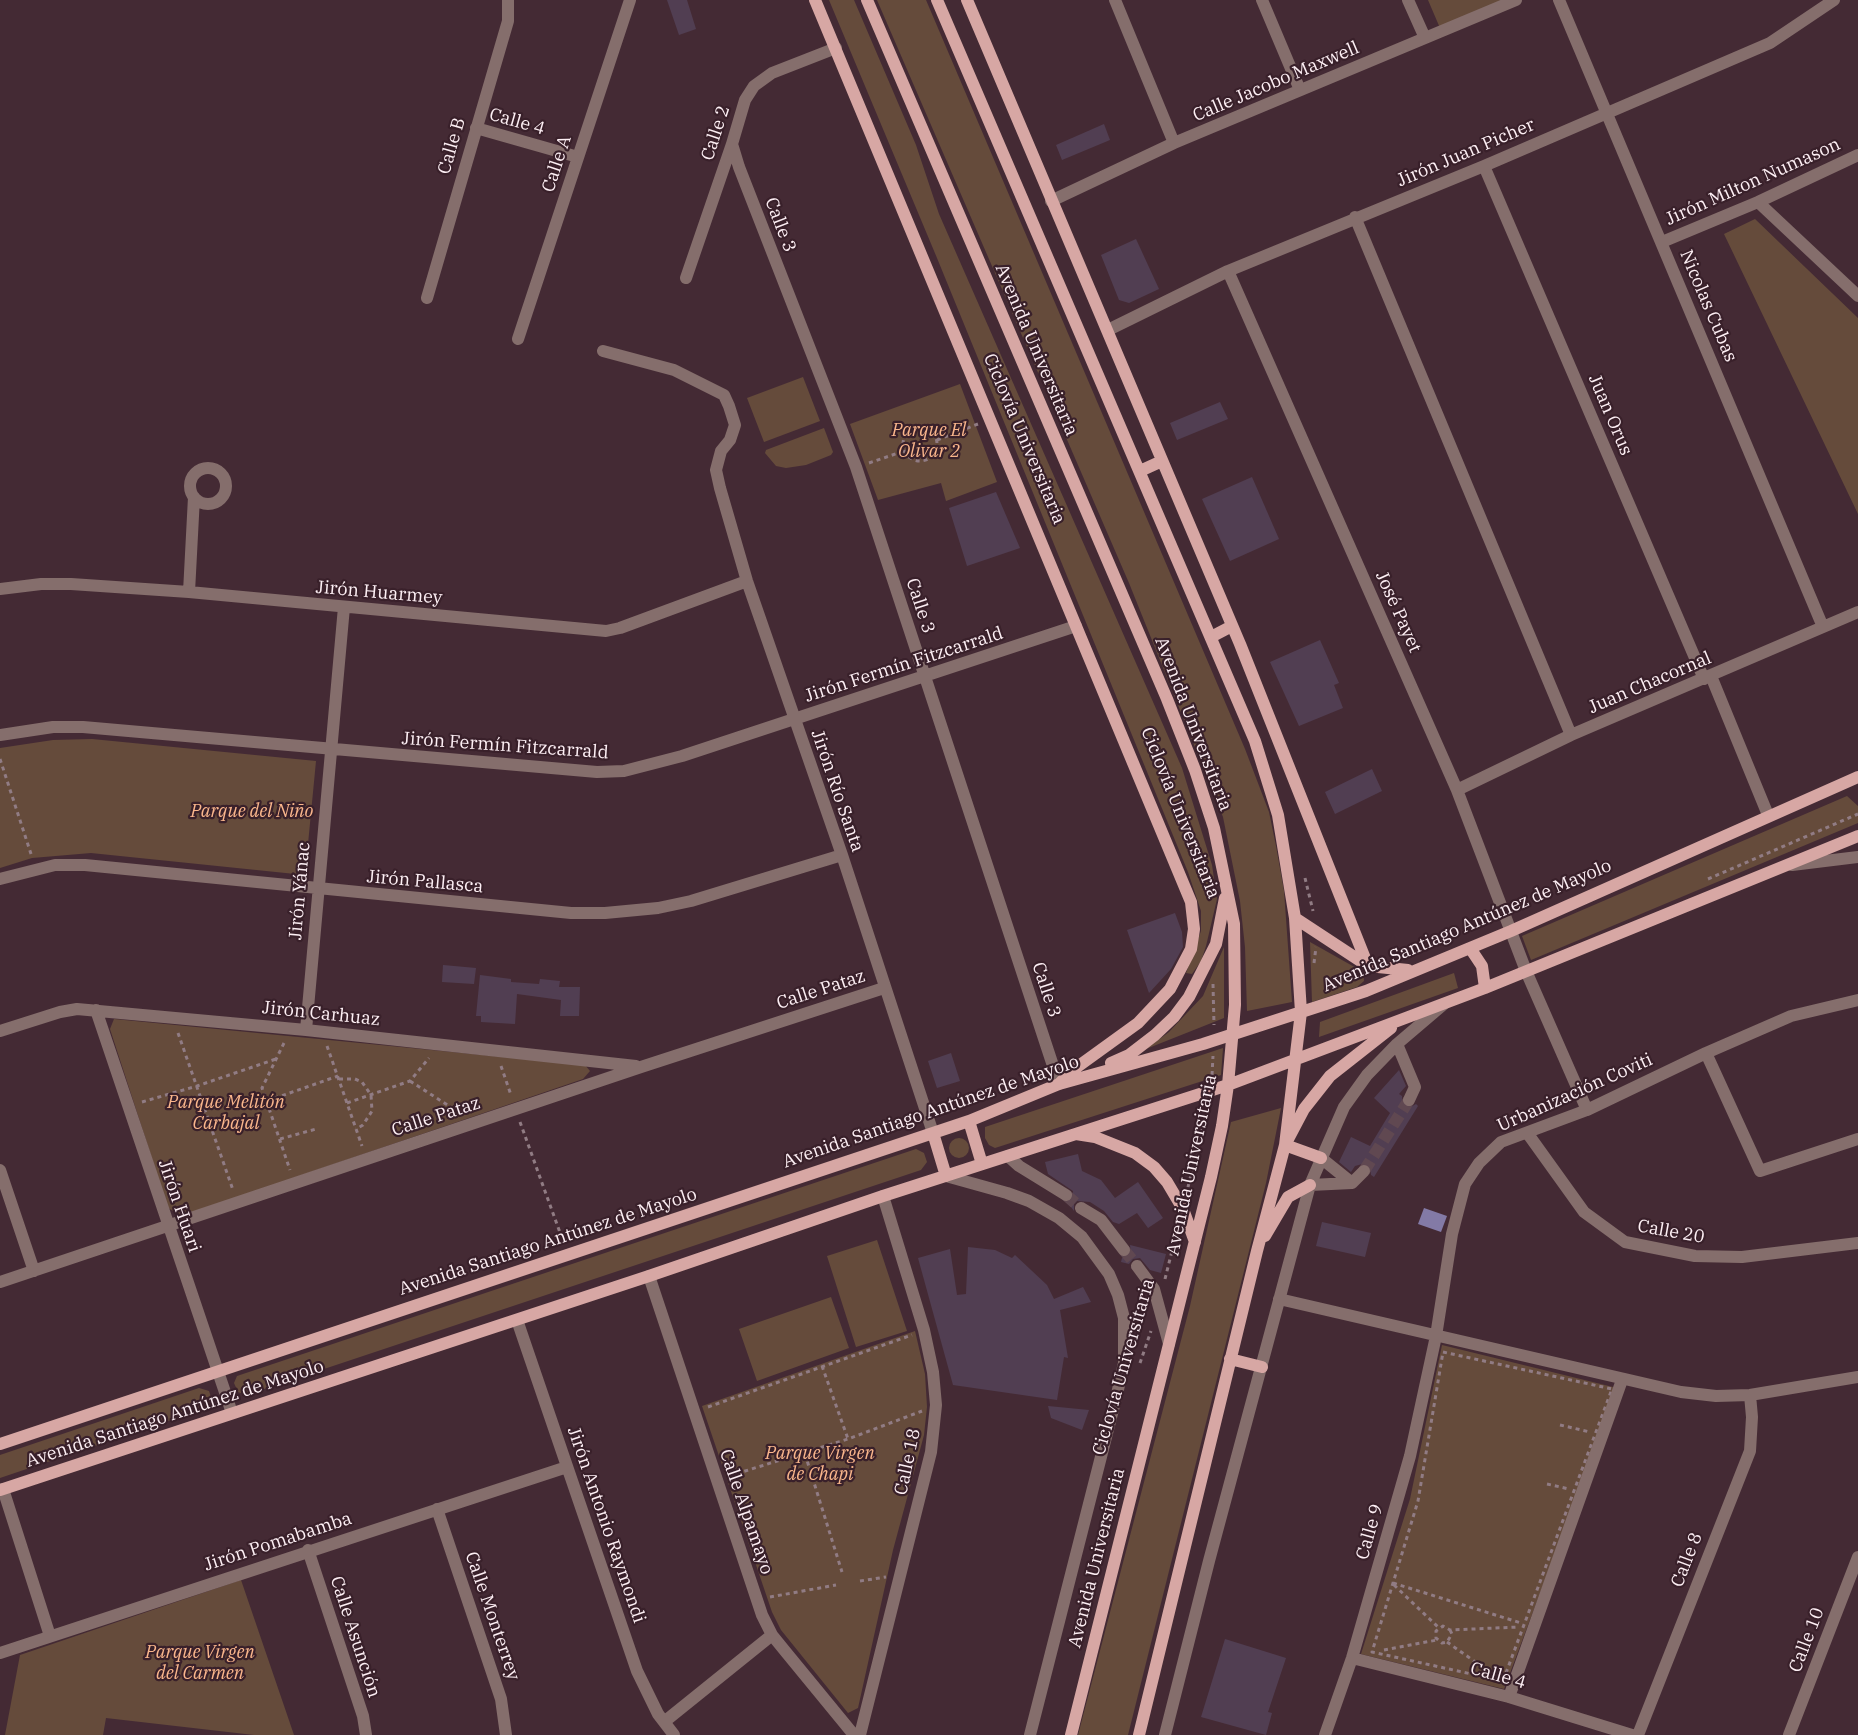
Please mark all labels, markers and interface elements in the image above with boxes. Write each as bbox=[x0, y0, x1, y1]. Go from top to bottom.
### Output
street label: Calle Jacobo Maxwell bbox=[1190, 37, 1362, 127]
street label: Calle 2 bbox=[697, 103, 735, 163]
street label: Calle 4 bbox=[487, 104, 547, 140]
street label: Jirón Juan Picher bbox=[1394, 114, 1538, 192]
street label: Calle B bbox=[434, 115, 470, 177]
street label: Calle A bbox=[538, 133, 576, 195]
street label: Jirón Milton Numason bbox=[1662, 134, 1844, 230]
street label: Calle 3 bbox=[760, 195, 800, 255]
street label: Nicolas Cubas bbox=[1675, 247, 1741, 365]
street label: Avenida Universitaria bbox=[990, 261, 1082, 439]
street label: Ciclovía Universitaria bbox=[978, 351, 1070, 527]
street label: Juan Orus bbox=[1583, 371, 1637, 459]
park label: Parque El Olivar 2 bbox=[892, 420, 966, 462]
street label: José Payet bbox=[1370, 568, 1426, 656]
street label: Calle 3 bbox=[901, 576, 939, 636]
street label: Jirón Huarmey bbox=[315, 577, 443, 609]
street label: Jirón Fermín Fitzcarrald bbox=[802, 623, 1006, 707]
street label: Avenida Universitaria bbox=[1150, 634, 1236, 814]
street label: Juan Chacornal bbox=[1585, 647, 1715, 719]
street label: Ciclovía Universitaria bbox=[1136, 724, 1224, 902]
street label: Jirón Río Santa bbox=[806, 727, 868, 855]
street label: Jirón Fermín Fitzcarrald bbox=[401, 728, 609, 764]
park label: Parque del Niño bbox=[191, 801, 313, 823]
street label: Jirón Yánac bbox=[285, 841, 315, 941]
street label: Avenida Santiago Antúnez de Mayolo bbox=[1319, 855, 1615, 997]
street label: Jirón Pallasca bbox=[366, 866, 484, 898]
street label: Calle 3 bbox=[1027, 960, 1065, 1020]
street label: Calle Pataz bbox=[774, 966, 868, 1014]
street label: Jirón Carhuaz bbox=[261, 997, 381, 1031]
street label: Urbanización Coviti bbox=[1494, 1049, 1656, 1137]
street label: Avenida Santiago Antúnez de Mayolo bbox=[780, 1051, 1082, 1173]
street label: Avenida Universitaria bbox=[1162, 1072, 1222, 1258]
park label: Parque Melitón Carbajal bbox=[167, 1092, 285, 1134]
street label: Calle Pataz bbox=[389, 1093, 483, 1141]
street label: Jirón Huari bbox=[153, 1157, 205, 1255]
street label: Avenida Santiago Antúnez de Mayolo bbox=[396, 1184, 700, 1300]
street label: Calle 20 bbox=[1636, 1215, 1706, 1249]
street label: Ciclovía Universitaria bbox=[1088, 1276, 1160, 1458]
street label: Avenida Santiago Antúnez de Mayolo bbox=[23, 1356, 327, 1472]
street label: Jirón Antonio Raymondi bbox=[562, 1424, 650, 1626]
street label: Calle 18 bbox=[890, 1427, 926, 1497]
park label: Parque Virgen de Chapi bbox=[765, 1443, 875, 1486]
street label: Calle Alpamayo bbox=[714, 1447, 778, 1577]
street label: Avenida Universitaria bbox=[1064, 1466, 1130, 1650]
street label: Calle 9 bbox=[1352, 1502, 1388, 1562]
street label: Jirón Pomabamba bbox=[201, 1508, 355, 1576]
street label: Calle 8 bbox=[1667, 1530, 1707, 1590]
street label: Calle Monterrey bbox=[460, 1549, 524, 1683]
street label: Calle Asunción bbox=[325, 1574, 385, 1700]
street label: Calle 10 bbox=[1785, 1605, 1829, 1675]
park label: Parque Virgen del Carmen bbox=[145, 1642, 255, 1685]
street label: Calle 4 bbox=[1468, 1658, 1528, 1694]

